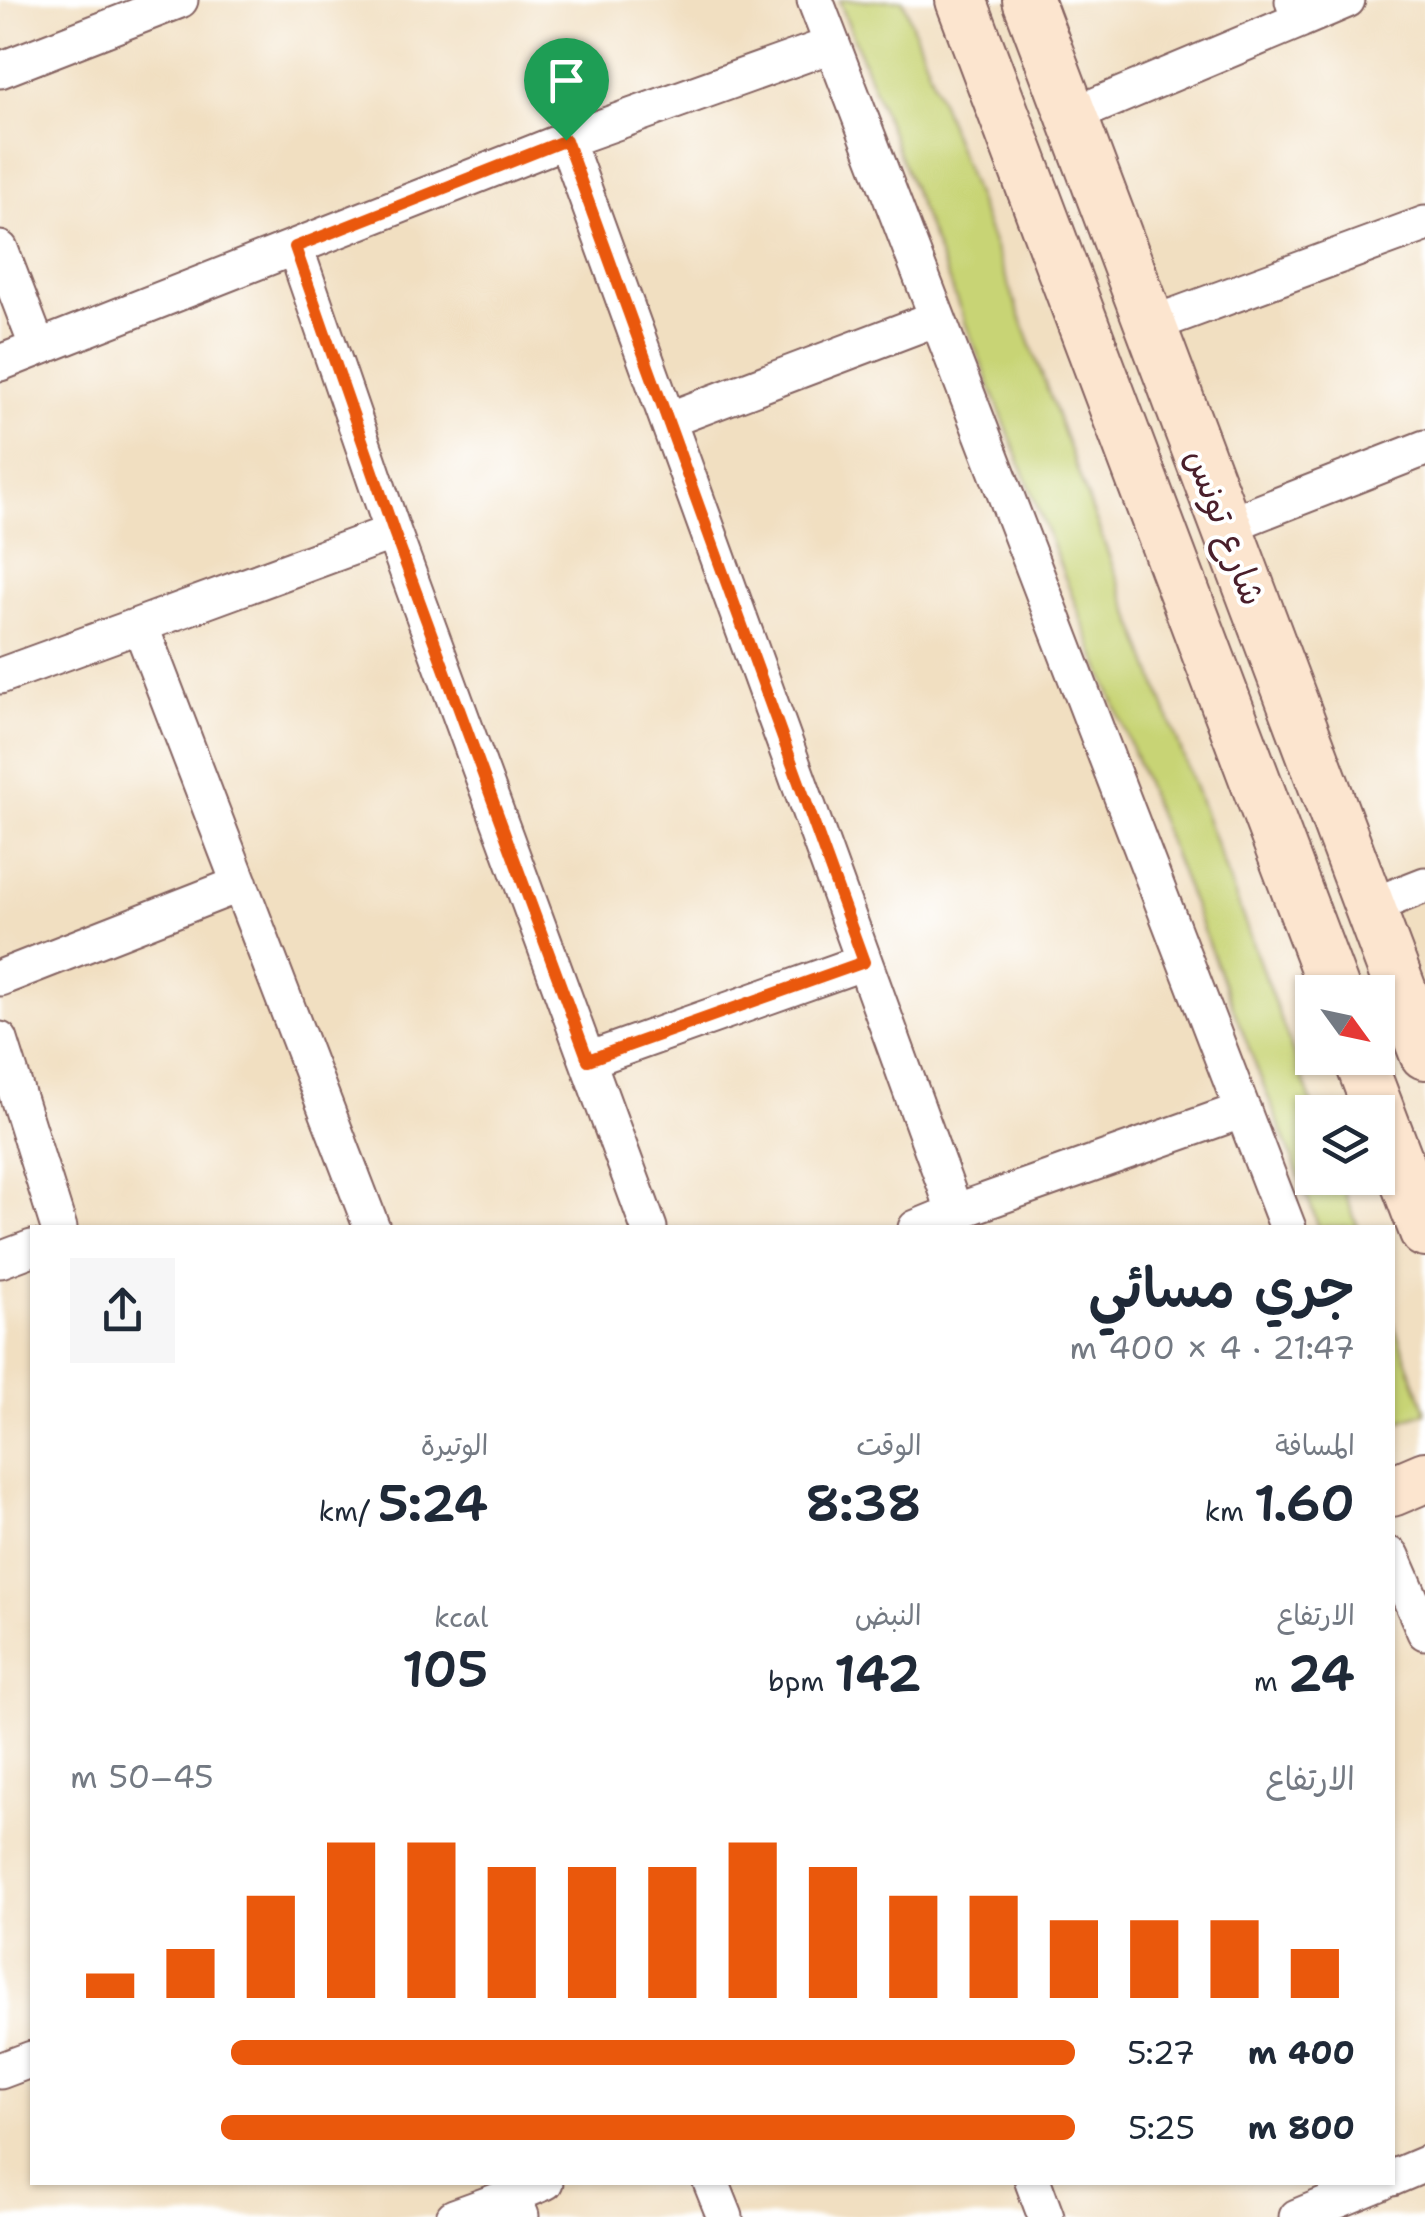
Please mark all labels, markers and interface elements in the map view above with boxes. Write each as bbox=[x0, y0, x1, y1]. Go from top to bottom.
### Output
pin bbox=[524, 38, 609, 141]
icon: arrive bbox=[539, 53, 594, 108]
street label: شارع تونس bbox=[1173, 442, 1277, 613]
north arrow bbox=[1295, 975, 1395, 1075]
map controls bbox=[1295, 975, 1395, 1195]
button: layers bbox=[1295, 1095, 1395, 1195]
text: جري مسائي bbox=[1088, 1251, 1355, 1325]
button: share bbox=[70, 1258, 175, 1363]
text: 21:47 · 4 × 400 m bbox=[1070, 1326, 1355, 1369]
text: الوتيرة bbox=[421, 1426, 488, 1464]
text: الوقت bbox=[856, 1426, 922, 1464]
text: المسافة bbox=[1275, 1426, 1355, 1464]
text: 5:24 bbox=[378, 1470, 488, 1537]
text: 8:38 bbox=[805, 1470, 922, 1537]
text: 1.60 bbox=[1254, 1470, 1355, 1537]
text: /km bbox=[319, 1492, 378, 1530]
text: km bbox=[1205, 1492, 1254, 1530]
text: النبض bbox=[855, 1596, 922, 1634]
text: الارتفاع bbox=[1276, 1596, 1355, 1634]
text: kcal bbox=[434, 1598, 488, 1636]
text: 105 bbox=[402, 1636, 488, 1703]
text: 142 bbox=[834, 1640, 922, 1707]
text: 24 bbox=[1287, 1640, 1355, 1707]
text: bpm bbox=[768, 1662, 834, 1700]
text: m bbox=[1254, 1662, 1287, 1700]
text: 45–50 m bbox=[70, 1755, 214, 1798]
text: الارتفاع bbox=[1265, 1757, 1355, 1800]
text: 5:27 bbox=[1127, 2031, 1195, 2074]
text: 400 m bbox=[1248, 2031, 1355, 2074]
text: 5:25 bbox=[1128, 2106, 1195, 2149]
text: 800 m bbox=[1248, 2106, 1355, 2149]

